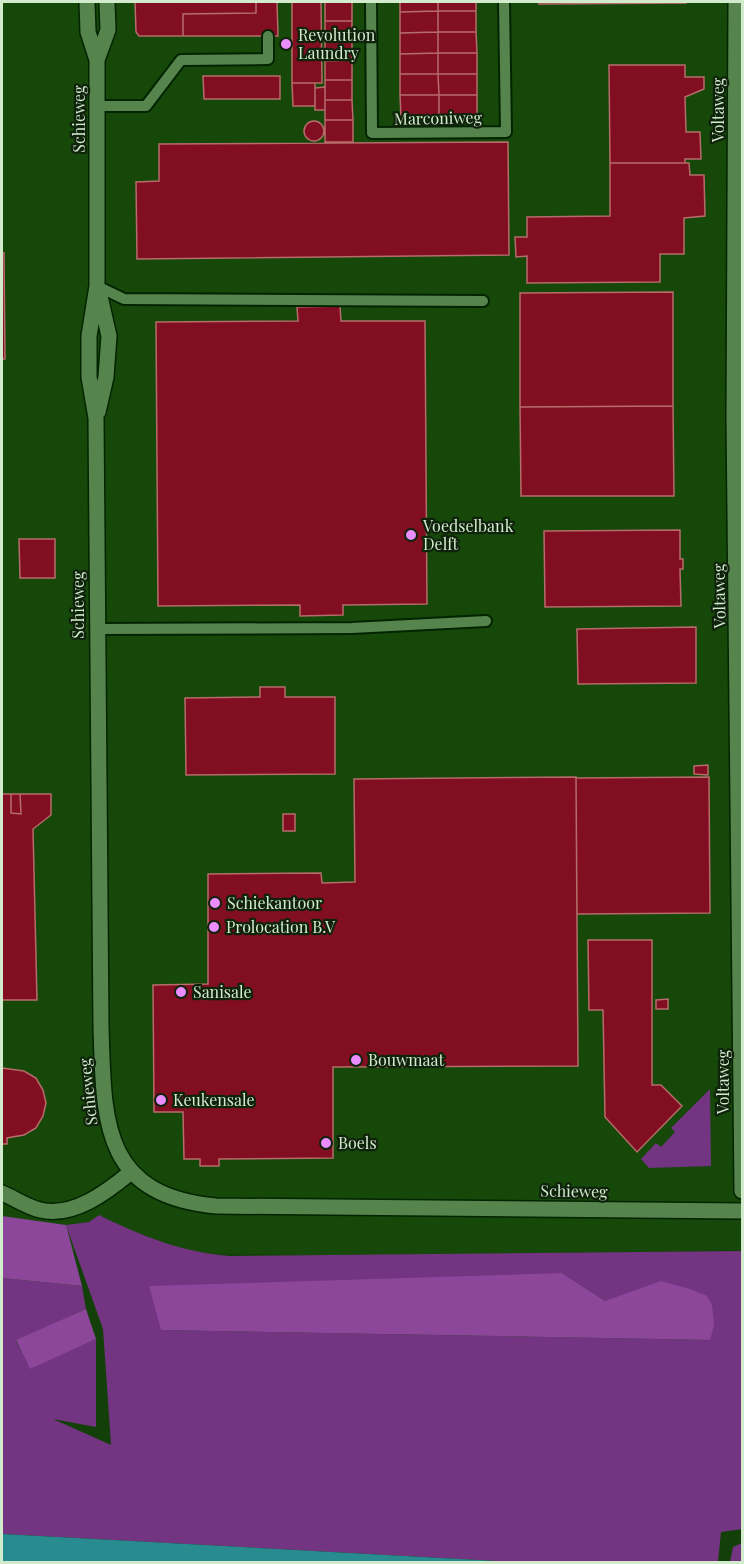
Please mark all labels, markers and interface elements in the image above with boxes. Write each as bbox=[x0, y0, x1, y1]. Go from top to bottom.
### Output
place label: Revolution Laundry bbox=[298, 24, 376, 63]
marker: Revolution Laundry bbox=[279, 37, 293, 51]
street label: Voltaweg bbox=[707, 77, 728, 143]
street label: Schieweg bbox=[68, 85, 89, 153]
street label: Marconiweg bbox=[394, 106, 483, 129]
place label: Voedselbank Delft bbox=[422, 515, 514, 554]
marker: Voedselbank Delft bbox=[404, 528, 418, 542]
street label: Voltaweg bbox=[707, 563, 730, 629]
street label: Schieweg bbox=[67, 571, 88, 639]
place label: Schiekantoor bbox=[227, 892, 322, 913]
marker: Schiekantoor bbox=[208, 896, 222, 910]
place label: Prolocation B.V bbox=[226, 916, 336, 937]
marker: Prolocation B.V bbox=[207, 920, 221, 934]
place label: Sanisale bbox=[193, 981, 251, 1002]
marker: Sanisale bbox=[174, 985, 188, 999]
place label: Bouwmaat bbox=[368, 1049, 444, 1070]
street label: Voltaweg bbox=[712, 1049, 733, 1115]
marker: Bouwmaat bbox=[349, 1053, 363, 1067]
street label: Schieweg bbox=[73, 1057, 101, 1127]
place label: Keukensale bbox=[173, 1089, 255, 1110]
marker: Keukensale bbox=[154, 1093, 168, 1107]
place label: Boels bbox=[338, 1132, 377, 1153]
marker: Boels bbox=[319, 1136, 333, 1150]
street label: Schieweg bbox=[540, 1179, 608, 1202]

